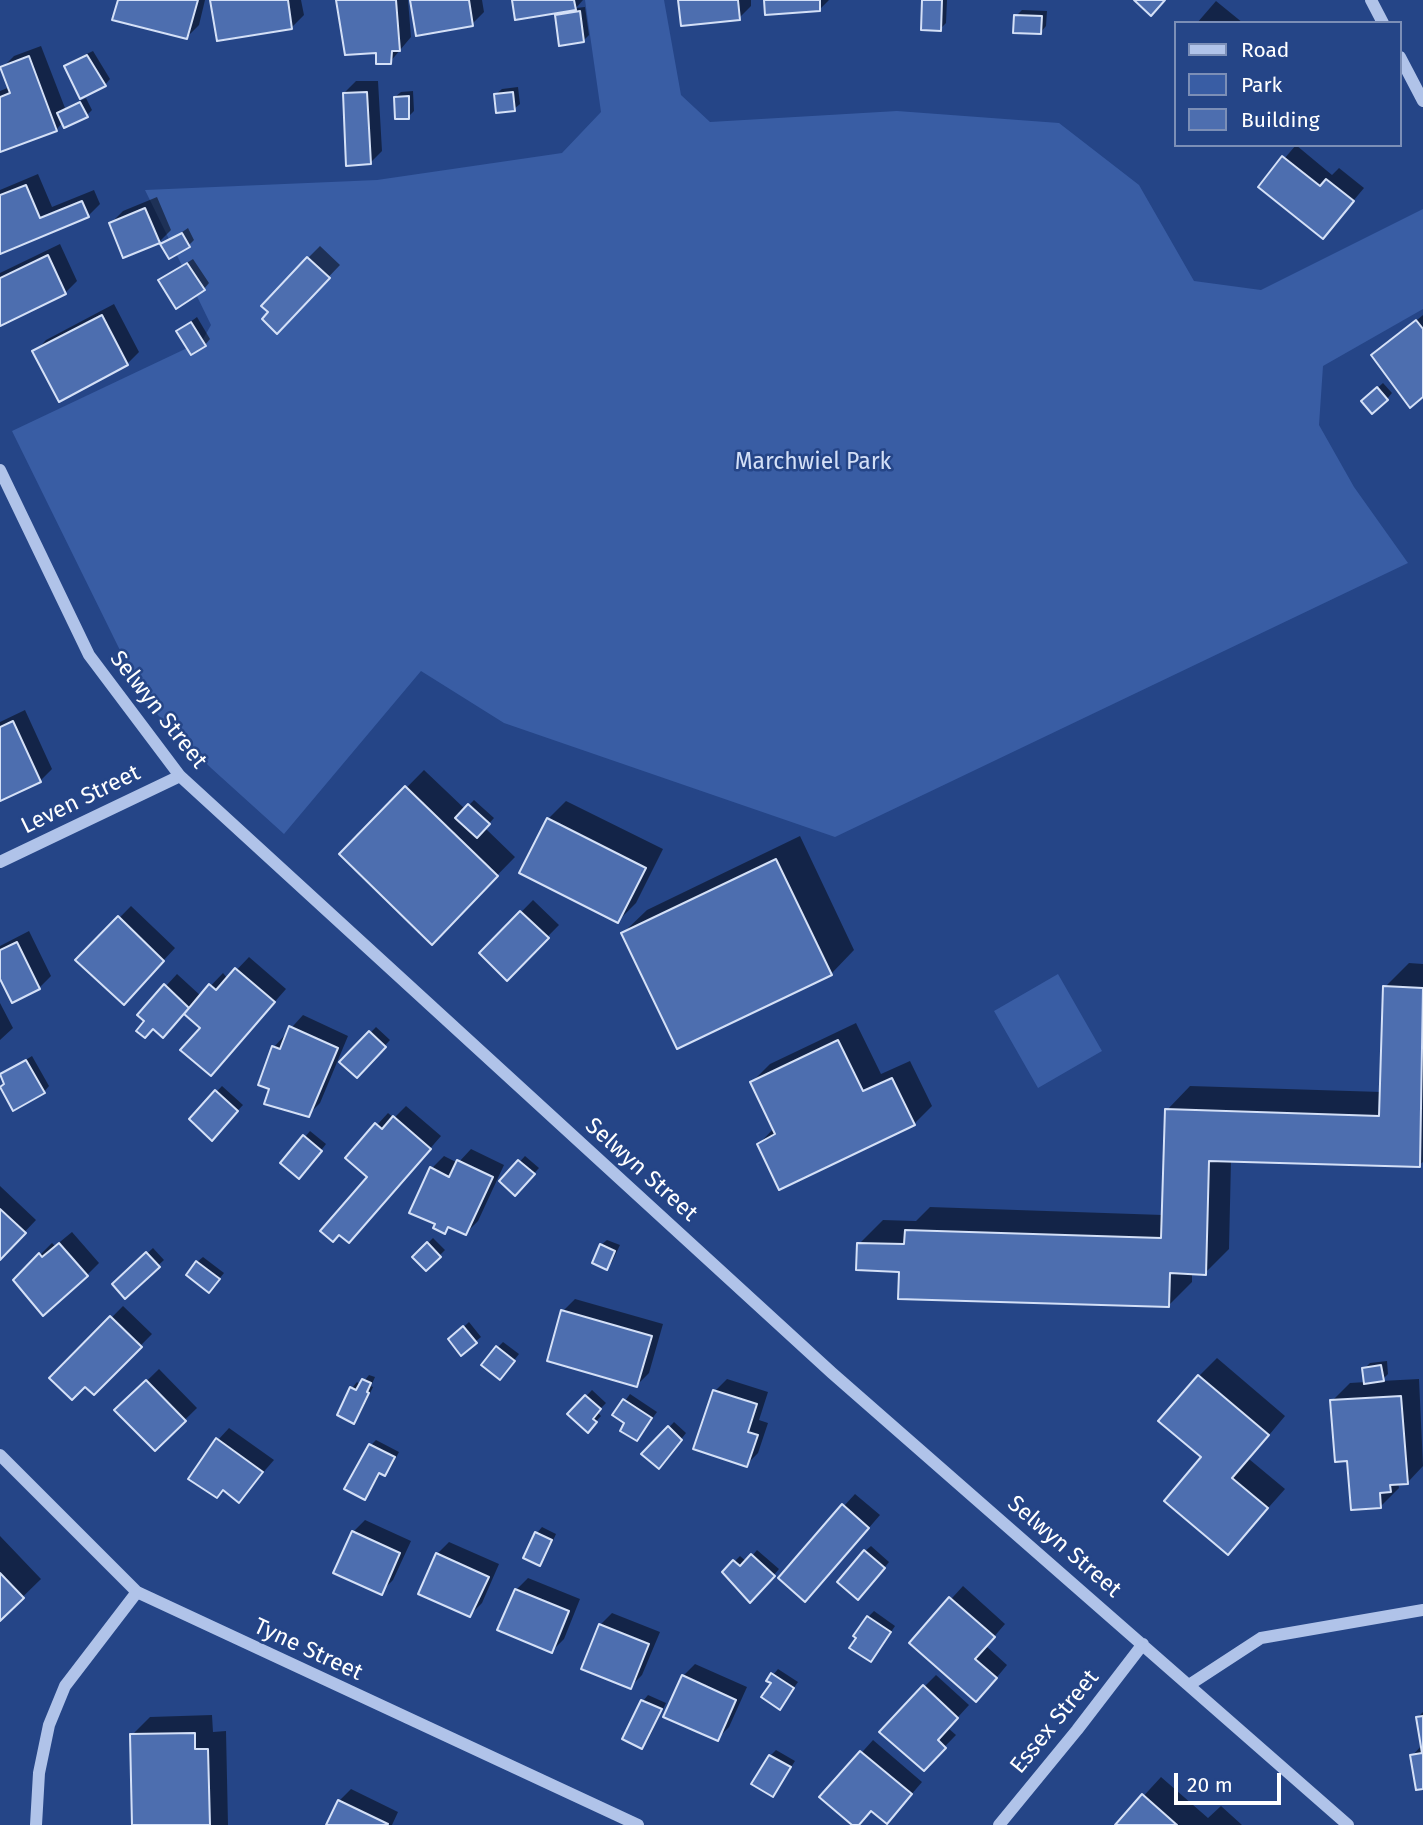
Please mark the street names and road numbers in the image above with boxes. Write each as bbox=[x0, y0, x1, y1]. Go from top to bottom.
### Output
street label: Selwyn Street bbox=[104, 646, 212, 774]
street label: Leven Street bbox=[17, 759, 145, 841]
street label: Selwyn Street bbox=[579, 1112, 703, 1228]
street label: Selwyn Street bbox=[1002, 1490, 1126, 1604]
street label: Tyne Street bbox=[249, 1613, 367, 1687]
street label: Essex Street bbox=[1005, 1665, 1105, 1779]

